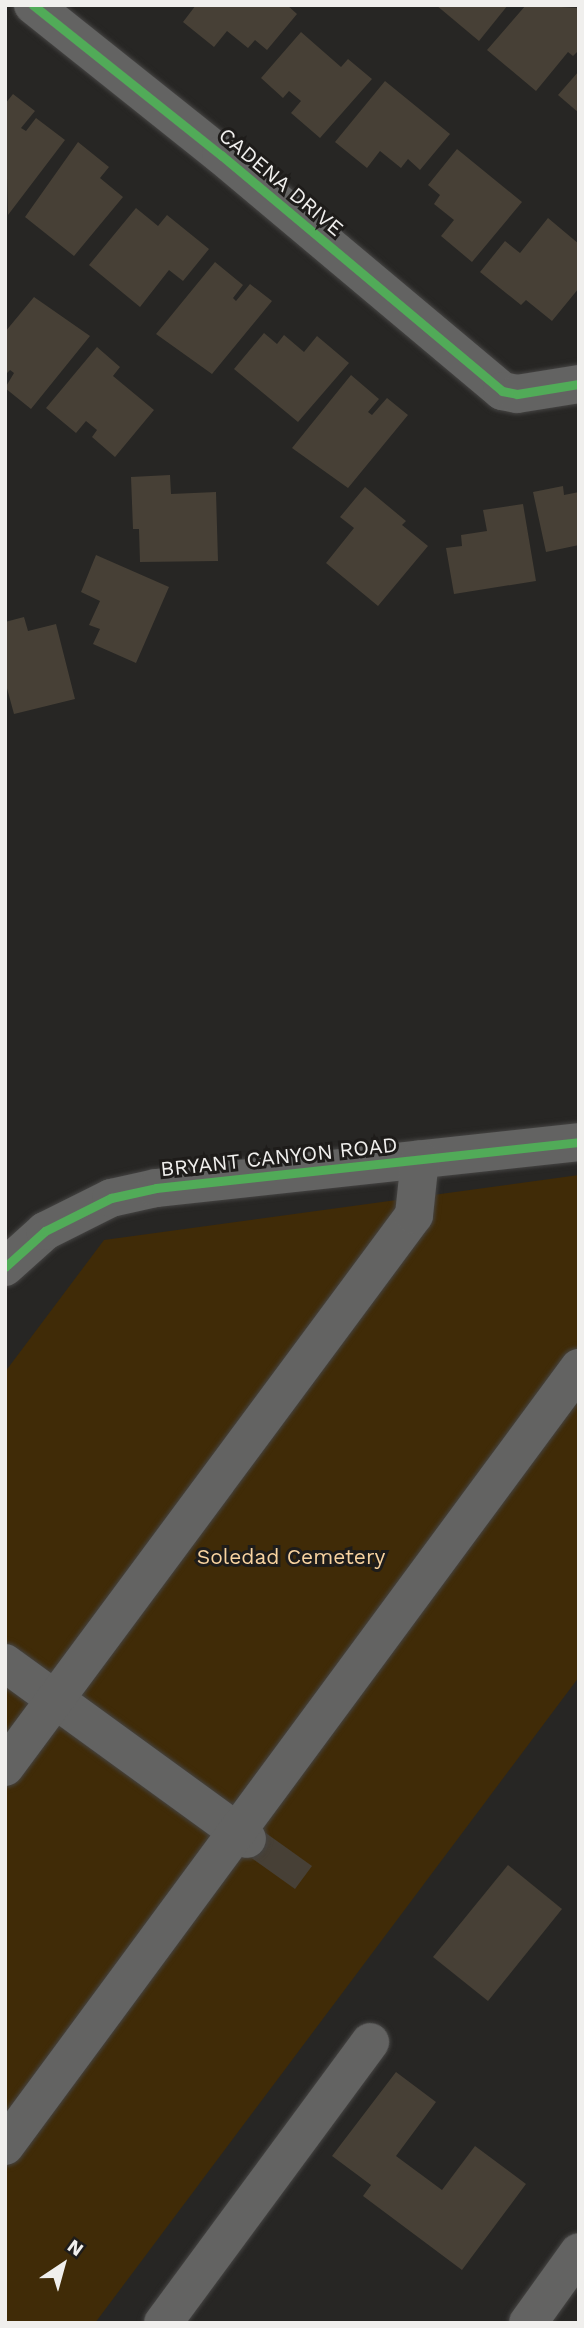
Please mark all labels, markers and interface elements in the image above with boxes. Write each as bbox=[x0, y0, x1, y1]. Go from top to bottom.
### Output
street label: CADENA DRIVE bbox=[213, 122, 349, 242]
street label: BRYANT CANYON ROAD bbox=[159, 1132, 399, 1182]
park label: Soledad Cemetery bbox=[197, 1544, 385, 1570]
north arrow bbox=[28, 2230, 98, 2300]
text: N bbox=[63, 2234, 88, 2261]

